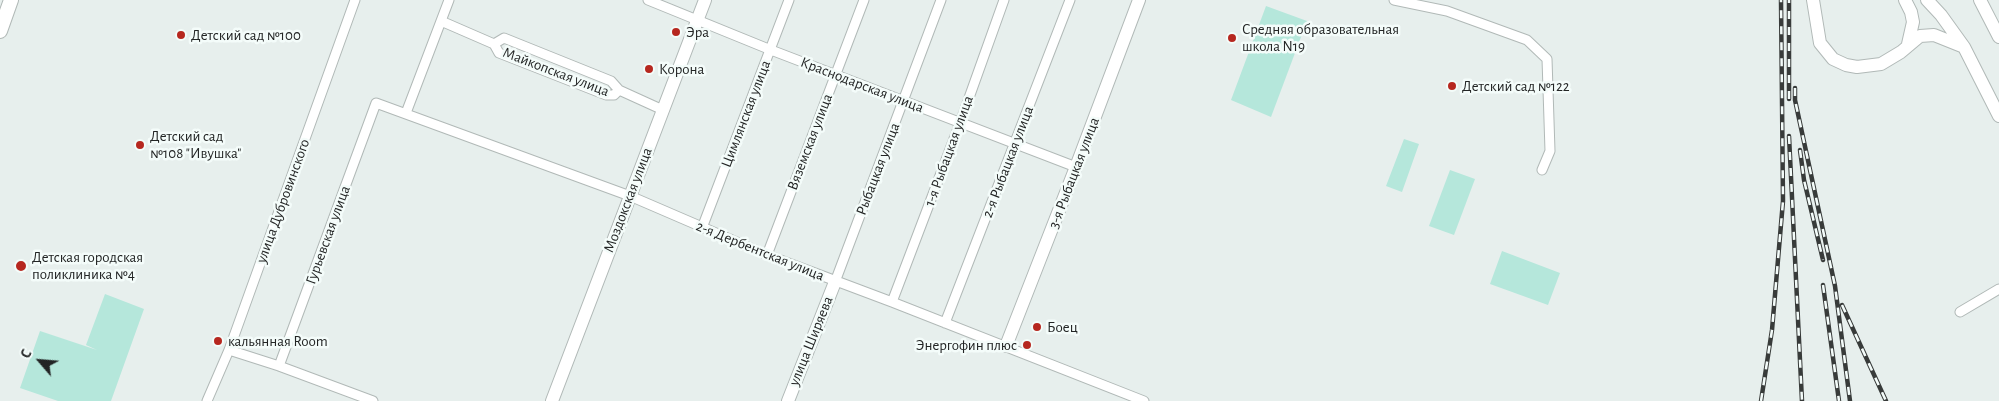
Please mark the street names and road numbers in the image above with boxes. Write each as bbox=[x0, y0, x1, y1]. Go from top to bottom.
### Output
street label: Майкопская улица bbox=[500, 43, 612, 101]
street label: Краснодарская улица bbox=[798, 53, 926, 117]
street label: Цимлянская улица bbox=[717, 58, 775, 170]
street label: Вяземская улица bbox=[783, 91, 837, 193]
street label: 1-я Рыбацкая улица bbox=[921, 93, 977, 209]
street label: 2-я Рыбацкая улица bbox=[978, 104, 1038, 220]
street label: 3-я Рыбацкая улица bbox=[1045, 115, 1103, 231]
street label: Рыбацкая улица bbox=[852, 120, 904, 218]
street label: улица Дубровинского bbox=[252, 137, 314, 265]
street label: Моздокская улица bbox=[600, 145, 656, 255]
street label: Гурьевская улица bbox=[302, 183, 354, 287]
street label: 2-я Дербентская улица bbox=[693, 217, 827, 285]
street label: улица Ширяева bbox=[785, 294, 837, 388]

